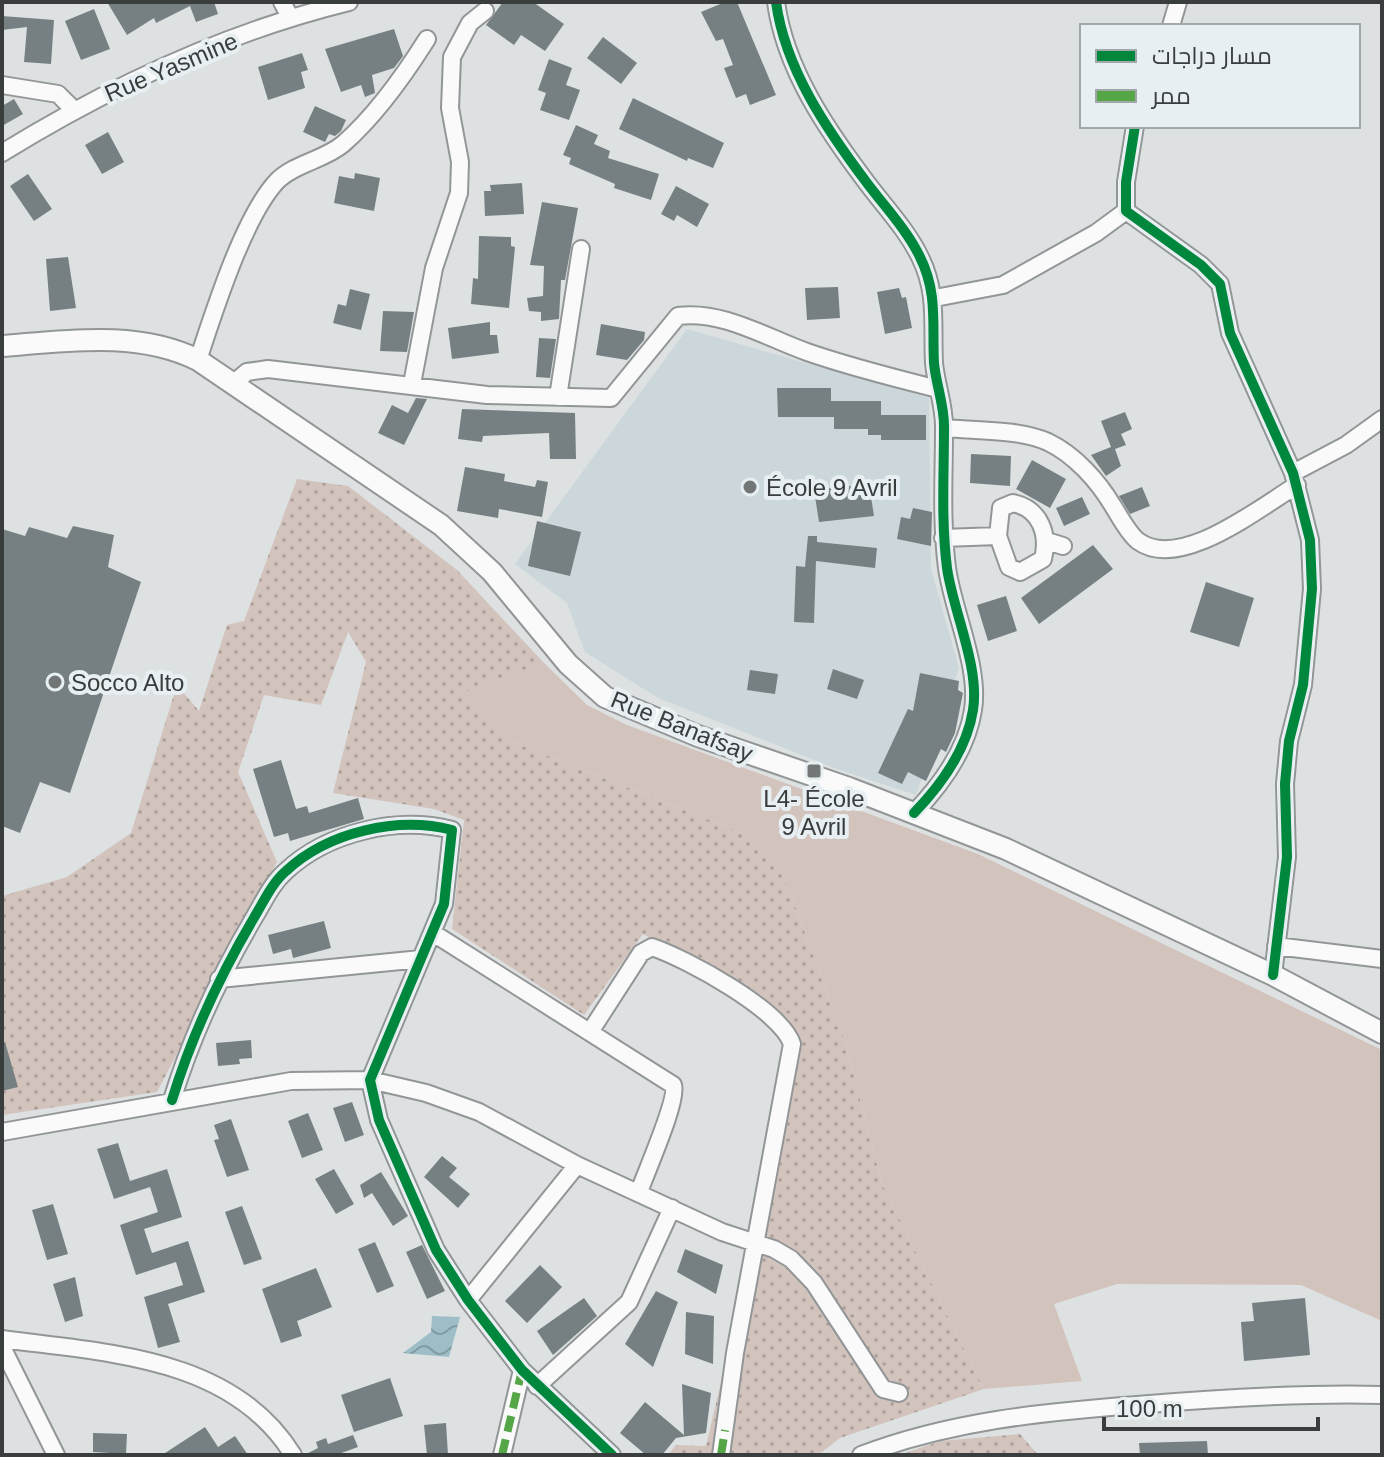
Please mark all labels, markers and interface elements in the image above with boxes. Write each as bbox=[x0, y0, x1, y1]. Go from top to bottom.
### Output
legend bbox=[1080, 24, 1360, 128]
street label: Rue Yasmine bbox=[100, 27, 242, 107]
text: مسار دراجات bbox=[1152, 42, 1272, 69]
text: ممر bbox=[1150, 82, 1191, 109]
place label: École 9 Avril bbox=[766, 474, 898, 501]
marker: École 9 Avril bbox=[741, 478, 759, 496]
place label: Socco Alto bbox=[71, 669, 184, 696]
marker: Socco Alto bbox=[46, 673, 64, 691]
street label: Rue Banafsay bbox=[607, 685, 757, 767]
marker: L4- École 9 Avril bbox=[805, 762, 823, 780]
place label: L4- École 9 Avril bbox=[763, 785, 865, 840]
scale bar bbox=[1104, 1381, 1318, 1431]
text: 100 m bbox=[1116, 1395, 1183, 1422]

